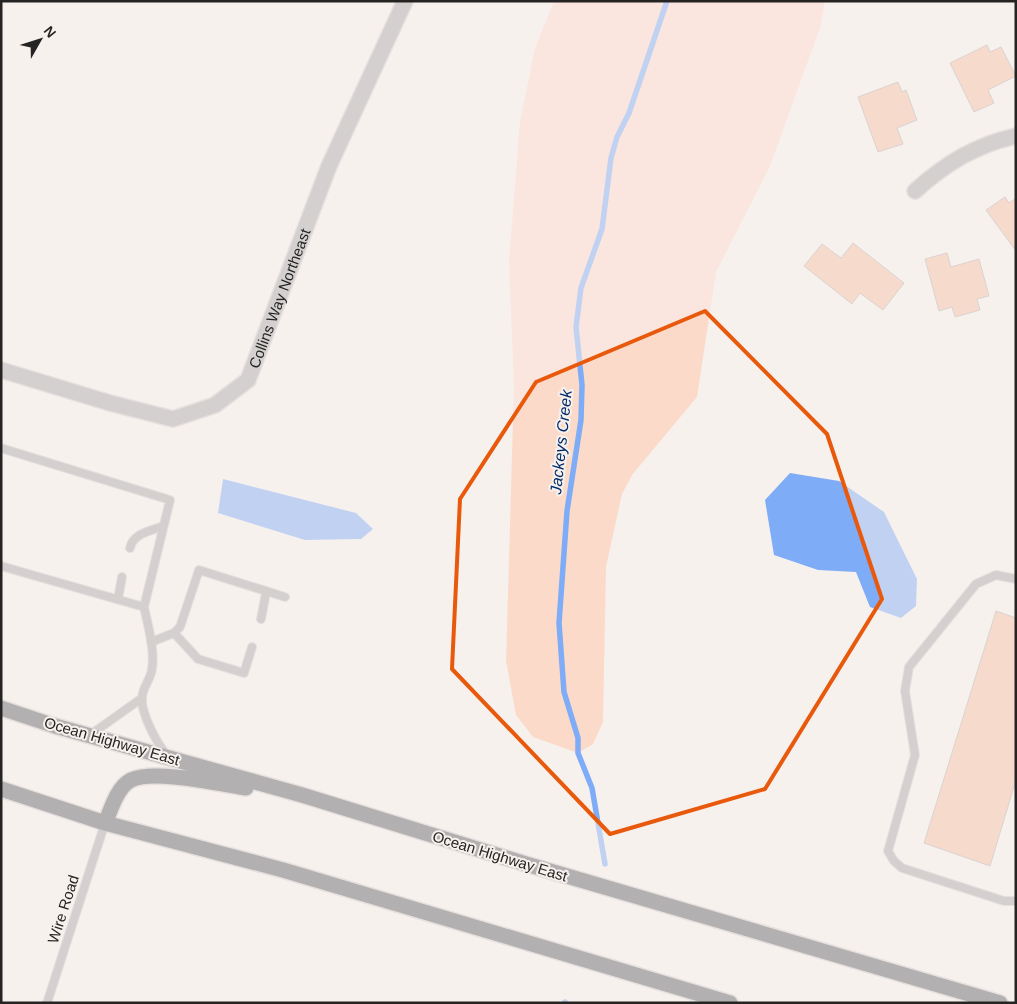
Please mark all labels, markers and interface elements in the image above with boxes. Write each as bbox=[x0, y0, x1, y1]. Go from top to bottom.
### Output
north arrow bbox=[15, 15, 65, 65]
text: N bbox=[41, 23, 60, 41]
street label: Collins Way Northeast bbox=[245, 225, 313, 370]
water label: Jackeys Creek bbox=[547, 388, 575, 496]
street label: Ocean Highway East bbox=[42, 714, 182, 769]
street label: Ocean Highway East bbox=[431, 827, 570, 885]
street label: Wire Road bbox=[44, 873, 82, 945]

